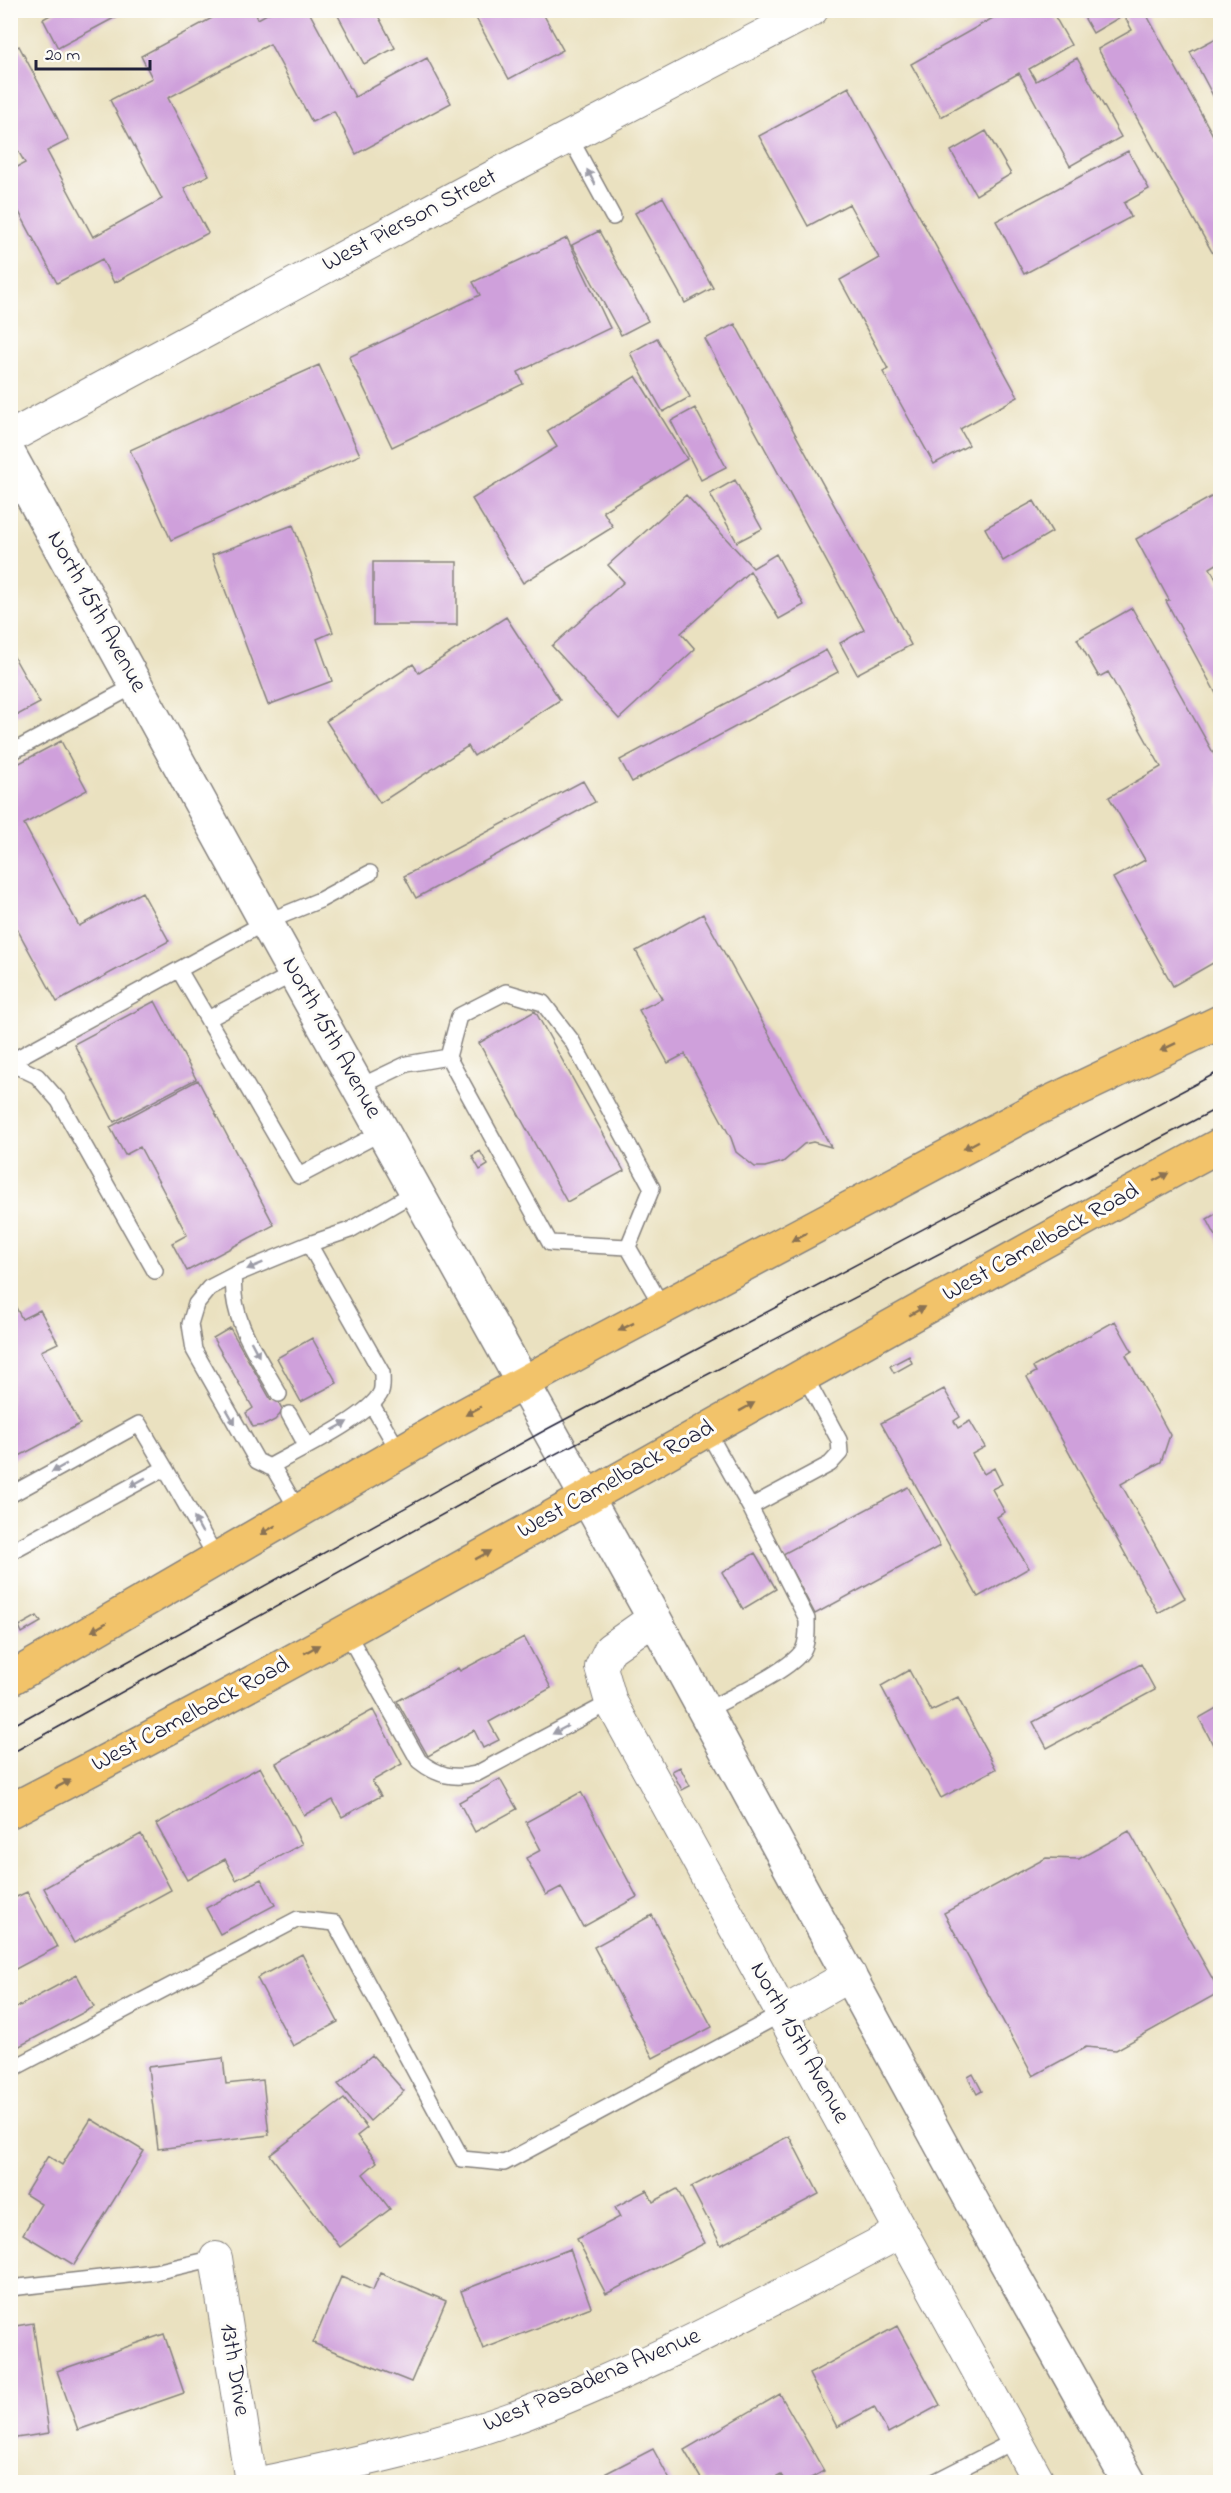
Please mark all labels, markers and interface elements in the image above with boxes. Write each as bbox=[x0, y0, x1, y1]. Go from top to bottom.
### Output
scale bar bbox=[36, 33, 150, 71]
text: 20 m bbox=[45, 43, 80, 69]
street label: West Pierson Street bbox=[316, 160, 504, 282]
one-way arrow bbox=[586, 168, 596, 185]
street label: North 15th Avenue bbox=[37, 525, 155, 699]
street label: North 15th Avenue bbox=[272, 951, 390, 1125]
one-way arrow bbox=[1159, 1043, 1176, 1052]
one-way arrow bbox=[962, 1140, 979, 1150]
one-way arrow bbox=[1153, 1172, 1170, 1182]
street label: West Camelback Road bbox=[936, 1174, 1146, 1312]
one-way arrow bbox=[790, 1232, 807, 1241]
one-way arrow bbox=[246, 1261, 264, 1271]
one-way arrow bbox=[909, 1306, 926, 1316]
one-way arrow bbox=[617, 1322, 635, 1332]
one-way arrow bbox=[250, 1341, 260, 1358]
one-way arrow bbox=[739, 1402, 756, 1412]
one-way arrow bbox=[464, 1406, 481, 1416]
one-way arrow bbox=[226, 1409, 236, 1426]
street label: West Camelback Road bbox=[511, 1411, 721, 1549]
one-way arrow bbox=[332, 1421, 349, 1431]
one-way arrow bbox=[50, 1463, 67, 1473]
one-way arrow bbox=[129, 1477, 146, 1487]
one-way arrow bbox=[193, 1517, 203, 1534]
one-way arrow bbox=[259, 1524, 276, 1534]
one-way arrow bbox=[475, 1550, 492, 1560]
one-way arrow bbox=[91, 1622, 107, 1633]
one-way arrow bbox=[304, 1644, 320, 1655]
street label: West Camelback Road bbox=[86, 1648, 297, 1782]
one-way arrow bbox=[551, 1725, 568, 1735]
one-way arrow bbox=[54, 1780, 71, 1789]
street label: North 15th Avenue bbox=[740, 1956, 858, 2130]
street label: West Pasadena Avenue bbox=[478, 2319, 706, 2443]
street label: 13th Drive bbox=[209, 2321, 259, 2419]

